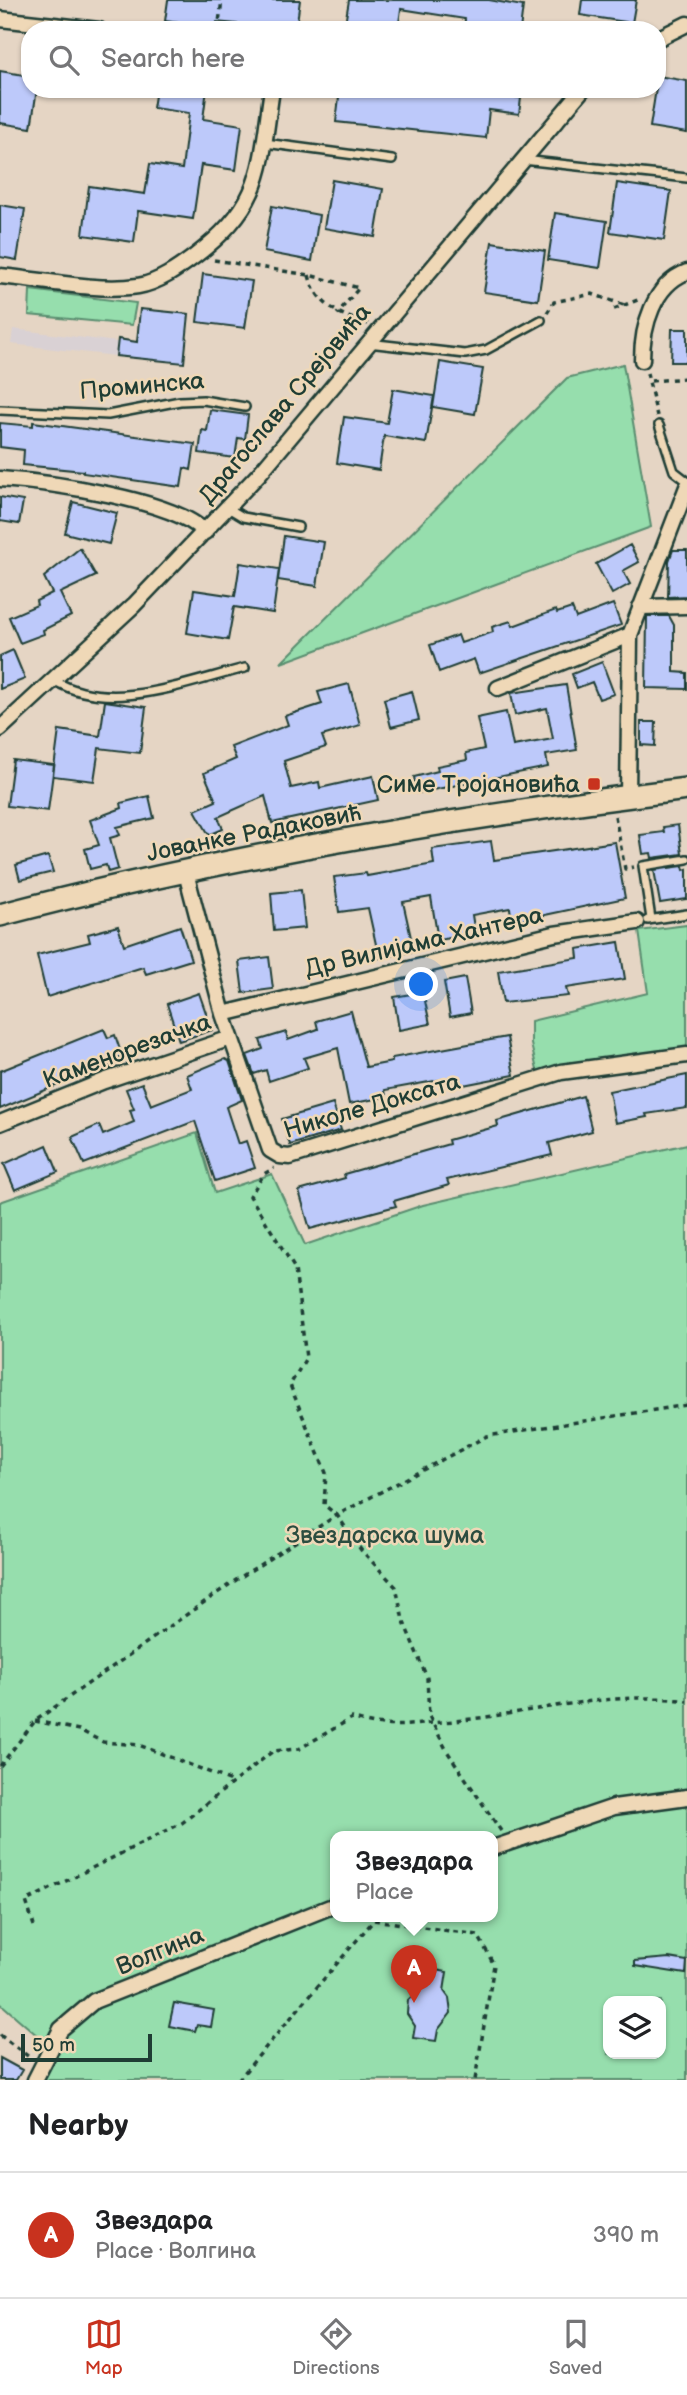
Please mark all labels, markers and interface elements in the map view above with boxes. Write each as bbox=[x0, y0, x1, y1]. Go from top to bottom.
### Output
search box bbox=[21, 21, 666, 98]
icon: search bbox=[45, 41, 83, 79]
text: Search here bbox=[101, 44, 245, 75]
street label: Драгослава Срејовића bbox=[193, 298, 377, 510]
street label: Проминска bbox=[78, 366, 206, 406]
place label: Симе Тројановића bbox=[377, 770, 580, 799]
marker: Симе Тројановића bbox=[586, 776, 602, 792]
street label: Јованке Радаковић bbox=[144, 798, 364, 868]
street label: Др Вилијама Хантера bbox=[302, 900, 546, 984]
your location bbox=[404, 967, 438, 1001]
street label: Каменорезачка bbox=[39, 1007, 215, 1095]
street label: Николе Доксата bbox=[281, 1067, 463, 1145]
park label: Звездарска шума bbox=[286, 1521, 484, 1550]
popup bbox=[330, 1831, 498, 1922]
text: Звездара bbox=[355, 1847, 473, 1878]
text: Place bbox=[355, 1878, 414, 1906]
street label: Волгина bbox=[112, 1920, 208, 1982]
pin: A bbox=[391, 1945, 437, 2003]
map controls bbox=[603, 1996, 666, 2059]
button: layers bbox=[603, 1996, 666, 2059]
scale bar bbox=[21, 2031, 152, 2063]
text: 50 m bbox=[32, 2034, 75, 2057]
text: Nearby bbox=[28, 2108, 128, 2144]
text: Звездара bbox=[95, 2206, 213, 2237]
text: A bbox=[44, 2221, 58, 2249]
text: 390 m bbox=[593, 2221, 659, 2249]
text: Place · Волгина bbox=[95, 2237, 256, 2265]
tab: Map bbox=[85, 2315, 123, 2380]
tab: Directions bbox=[292, 2315, 380, 2380]
tab: Saved bbox=[549, 2315, 602, 2380]

